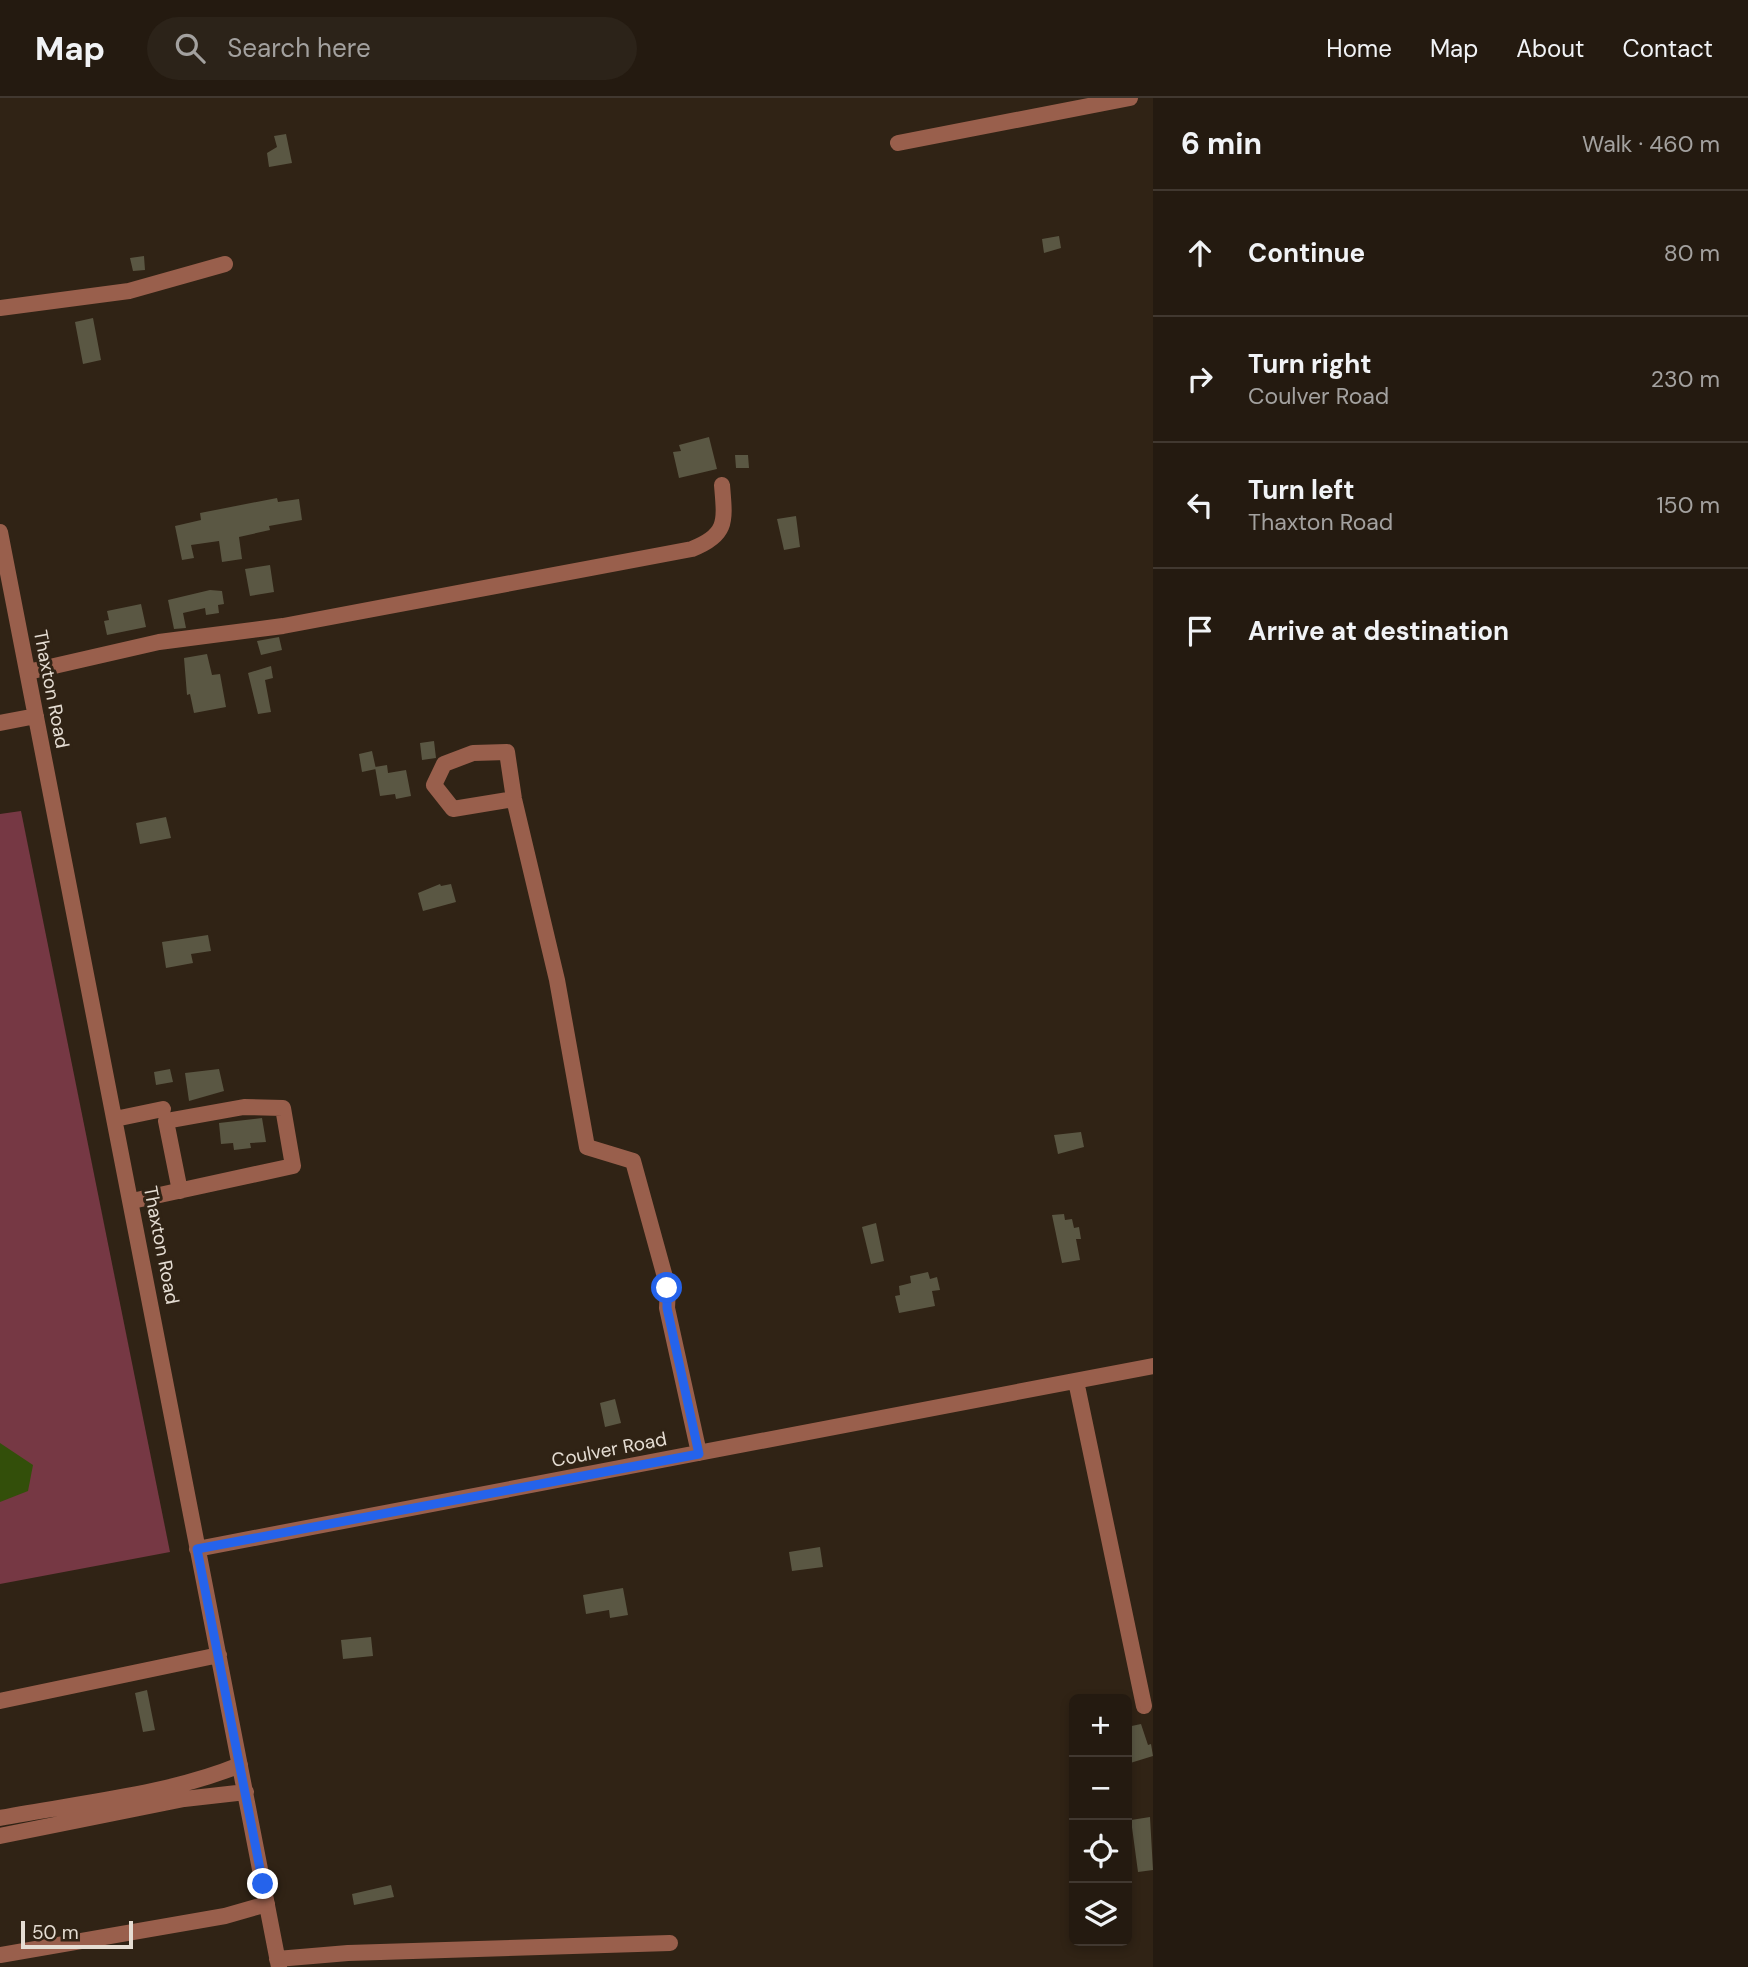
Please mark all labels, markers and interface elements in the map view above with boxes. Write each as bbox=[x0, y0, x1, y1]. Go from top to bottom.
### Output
search box bbox=[147, 17, 637, 80]
text: Map bbox=[35, 27, 105, 70]
icon: search bbox=[171, 29, 209, 67]
text: Search here bbox=[227, 31, 371, 65]
text: Home bbox=[1326, 33, 1392, 64]
text: Map bbox=[1430, 33, 1478, 64]
text: About bbox=[1516, 33, 1585, 64]
text: Contact bbox=[1623, 33, 1713, 64]
text: 6 min bbox=[1181, 124, 1262, 163]
text: Walk · 460 m bbox=[1582, 129, 1720, 159]
icon: ahead bbox=[1181, 234, 1219, 272]
text: Continue bbox=[1248, 236, 1365, 270]
text: 80 m bbox=[1664, 238, 1720, 268]
text: Turn right bbox=[1248, 347, 1372, 381]
icon: right bbox=[1181, 360, 1219, 398]
text: 230 m bbox=[1651, 364, 1720, 394]
text: Coulver Road bbox=[1248, 381, 1389, 411]
text: Turn left bbox=[1248, 473, 1355, 507]
icon: left bbox=[1181, 486, 1219, 524]
text: 150 m bbox=[1656, 490, 1720, 520]
text: Thaxton Road bbox=[1248, 507, 1393, 537]
icon: arrive bbox=[1181, 612, 1219, 650]
text: Arrive at destination bbox=[1248, 614, 1509, 648]
street label: Thaxton Road bbox=[28, 628, 75, 750]
street label: Thaxton Road bbox=[138, 1184, 185, 1306]
route start bbox=[651, 1272, 682, 1303]
street label: Coulver Road bbox=[549, 1426, 669, 1473]
map controls bbox=[1069, 1694, 1132, 1946]
button: + bbox=[1069, 1694, 1132, 1757]
button: − bbox=[1069, 1757, 1132, 1820]
button: locate bbox=[1069, 1820, 1132, 1883]
route end bbox=[247, 1868, 278, 1899]
button: layers bbox=[1069, 1883, 1132, 1946]
scale bar bbox=[21, 1918, 133, 1950]
text: 50 m bbox=[32, 1920, 79, 1945]

